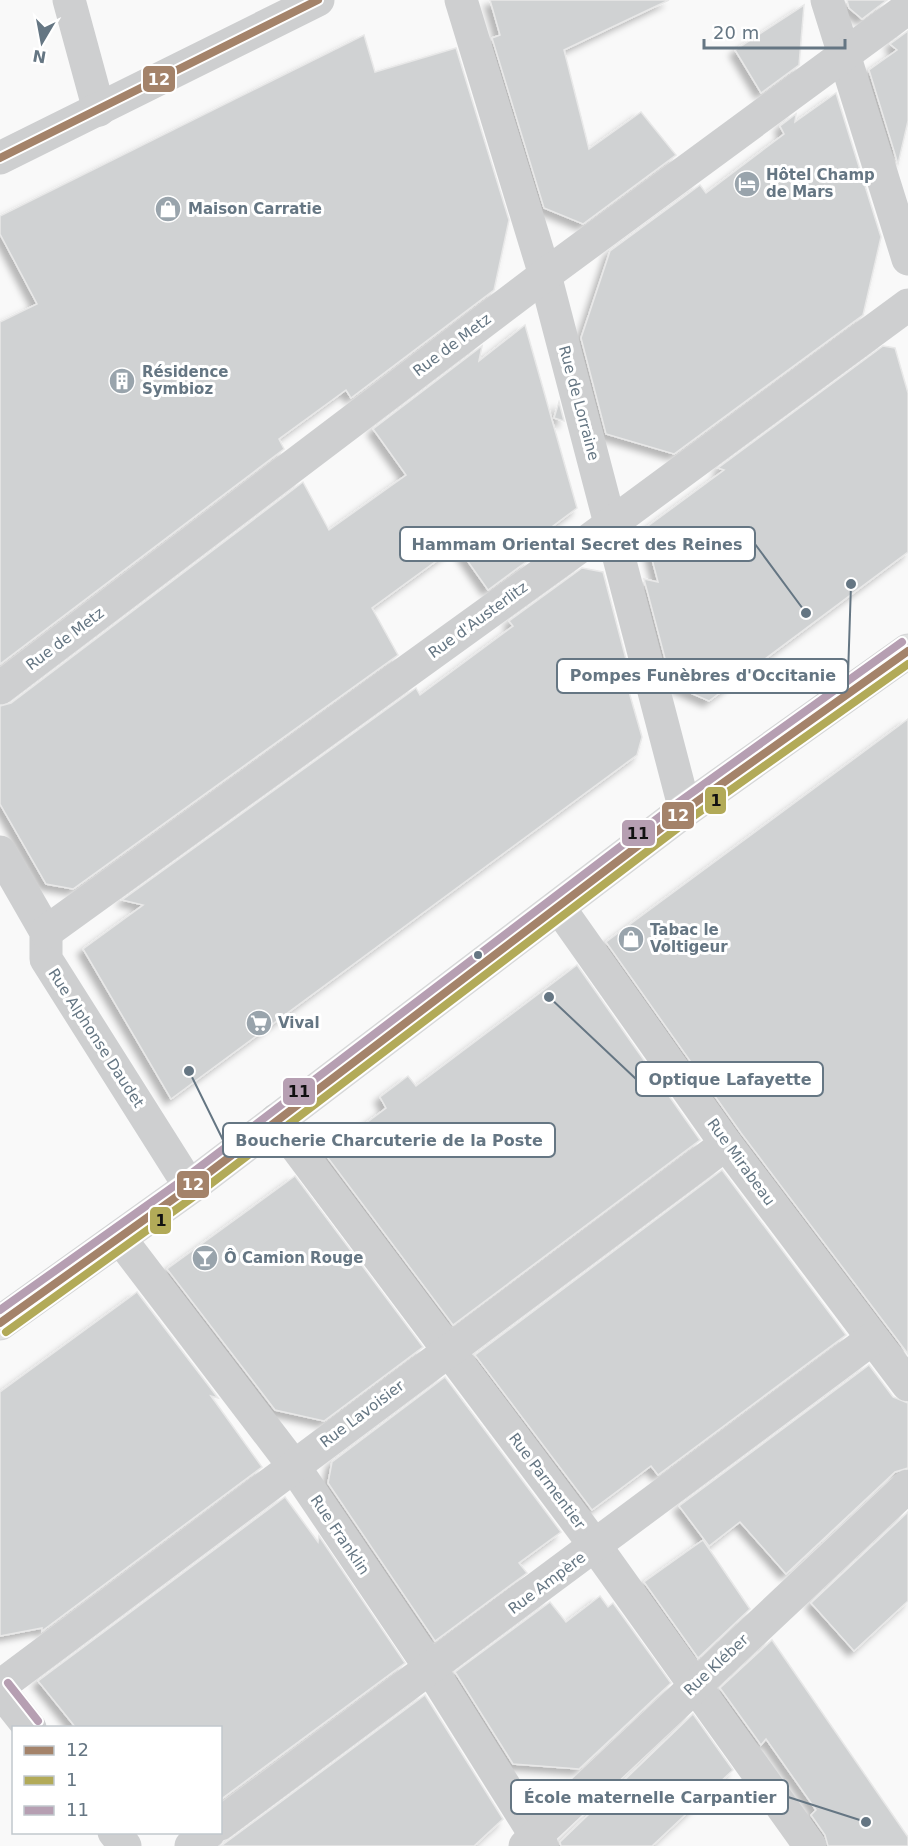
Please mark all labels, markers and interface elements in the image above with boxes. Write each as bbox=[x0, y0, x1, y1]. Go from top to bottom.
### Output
north arrow bbox=[12, 12, 72, 72]
scale bar bbox=[704, 12, 845, 50]
text: 20 m bbox=[713, 22, 759, 43]
text: N bbox=[31, 46, 48, 67]
line badge: 12 bbox=[142, 65, 176, 93]
text: 12 bbox=[148, 70, 170, 89]
place label: Hôtel Champ de Mars bbox=[766, 166, 875, 201]
hotel icon: Hôtel Champ de Mars bbox=[732, 169, 762, 199]
shop icon: Maison Carratie bbox=[153, 194, 183, 224]
place label: Maison Carratie bbox=[188, 200, 322, 218]
street label: Rue de Metz bbox=[410, 310, 495, 380]
street label: Rue de Lorraine bbox=[555, 344, 603, 462]
place label: Résidence Symbioz bbox=[142, 363, 228, 398]
building icon: Résidence Symbioz bbox=[107, 366, 137, 396]
callout: Hammam Oriental Secret des Reines bbox=[400, 527, 755, 561]
text: Hammam Oriental Secret des Reines bbox=[412, 535, 742, 554]
street label: Rue d'Austerlitz bbox=[425, 578, 531, 662]
street label: Rue de Metz bbox=[23, 604, 108, 674]
callout: Pompes Funèbres d'Occitanie bbox=[557, 659, 848, 693]
text: Pompes Funèbres d'Occitanie bbox=[570, 666, 836, 685]
line badge: 1 bbox=[704, 786, 727, 815]
text: 1 bbox=[710, 791, 722, 810]
line badge: 12 bbox=[661, 801, 695, 830]
text: 12 bbox=[667, 806, 689, 825]
line badge: 11 bbox=[621, 819, 656, 847]
text: 11 bbox=[627, 824, 649, 843]
place label: Tabac le Voltigeur bbox=[650, 921, 728, 956]
shop icon: Tabac le Voltigeur bbox=[616, 924, 646, 954]
unlabelled marker bbox=[472, 949, 484, 961]
street label: Rue Alphonse Daudet bbox=[44, 965, 148, 1111]
supermarket icon: Vival bbox=[244, 1008, 274, 1038]
place label: Vival bbox=[278, 1014, 320, 1032]
callout: Optique Lafayette bbox=[636, 1062, 823, 1096]
text: Optique Lafayette bbox=[648, 1070, 812, 1089]
line badge: 11 bbox=[282, 1077, 316, 1106]
text: 11 bbox=[288, 1082, 310, 1101]
street label: Rue Mirabeau bbox=[703, 1115, 779, 1209]
callout: Boucherie Charcuterie de la Poste bbox=[223, 1123, 555, 1157]
text: Boucherie Charcuterie de la Poste bbox=[235, 1131, 543, 1150]
line badge: 12 bbox=[176, 1170, 210, 1199]
text: 12 bbox=[182, 1175, 204, 1194]
line badge: 1 bbox=[149, 1206, 172, 1235]
text: 1 bbox=[155, 1211, 167, 1230]
bar icon: Ô Camion Rouge bbox=[190, 1243, 220, 1273]
place label: Ô Camion Rouge bbox=[224, 1248, 364, 1267]
street label: Rue Lavoisier bbox=[316, 1376, 408, 1451]
street label: Rue Parmentier bbox=[505, 1429, 589, 1533]
street label: Rue Franklin bbox=[307, 1492, 373, 1578]
street label: Rue Ampère bbox=[505, 1548, 589, 1618]
street label: Rue Kléber bbox=[680, 1630, 753, 1699]
legend bbox=[12, 1726, 222, 1834]
text: 12 bbox=[66, 1739, 89, 1760]
text: 1 bbox=[66, 1769, 77, 1790]
callout: École maternelle Carpantier bbox=[511, 1780, 788, 1814]
text: École maternelle Carpantier bbox=[524, 1788, 776, 1807]
text: 11 bbox=[66, 1799, 89, 1820]

